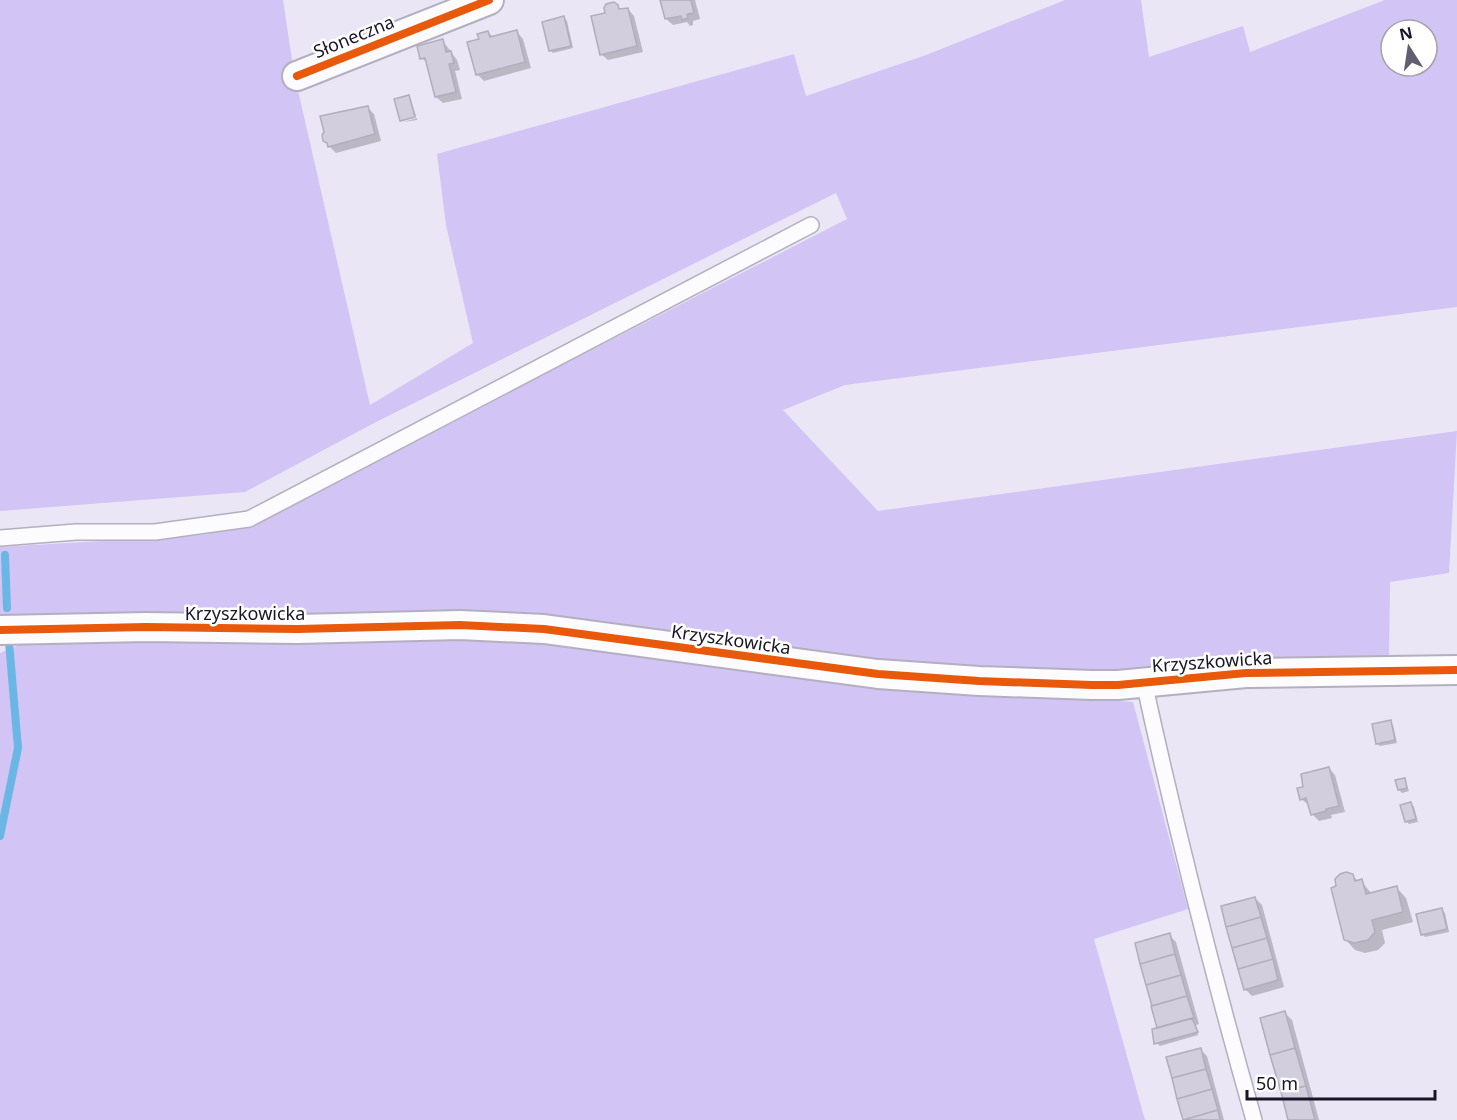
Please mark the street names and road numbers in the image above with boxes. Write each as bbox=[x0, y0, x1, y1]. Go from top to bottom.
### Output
street label: Słoneczna bbox=[310, 9, 398, 63]
street label: Krzyszkowicka bbox=[185, 601, 305, 625]
street label: Krzyszkowicka bbox=[670, 619, 793, 659]
street label: Krzyszkowicka bbox=[1151, 645, 1273, 677]

